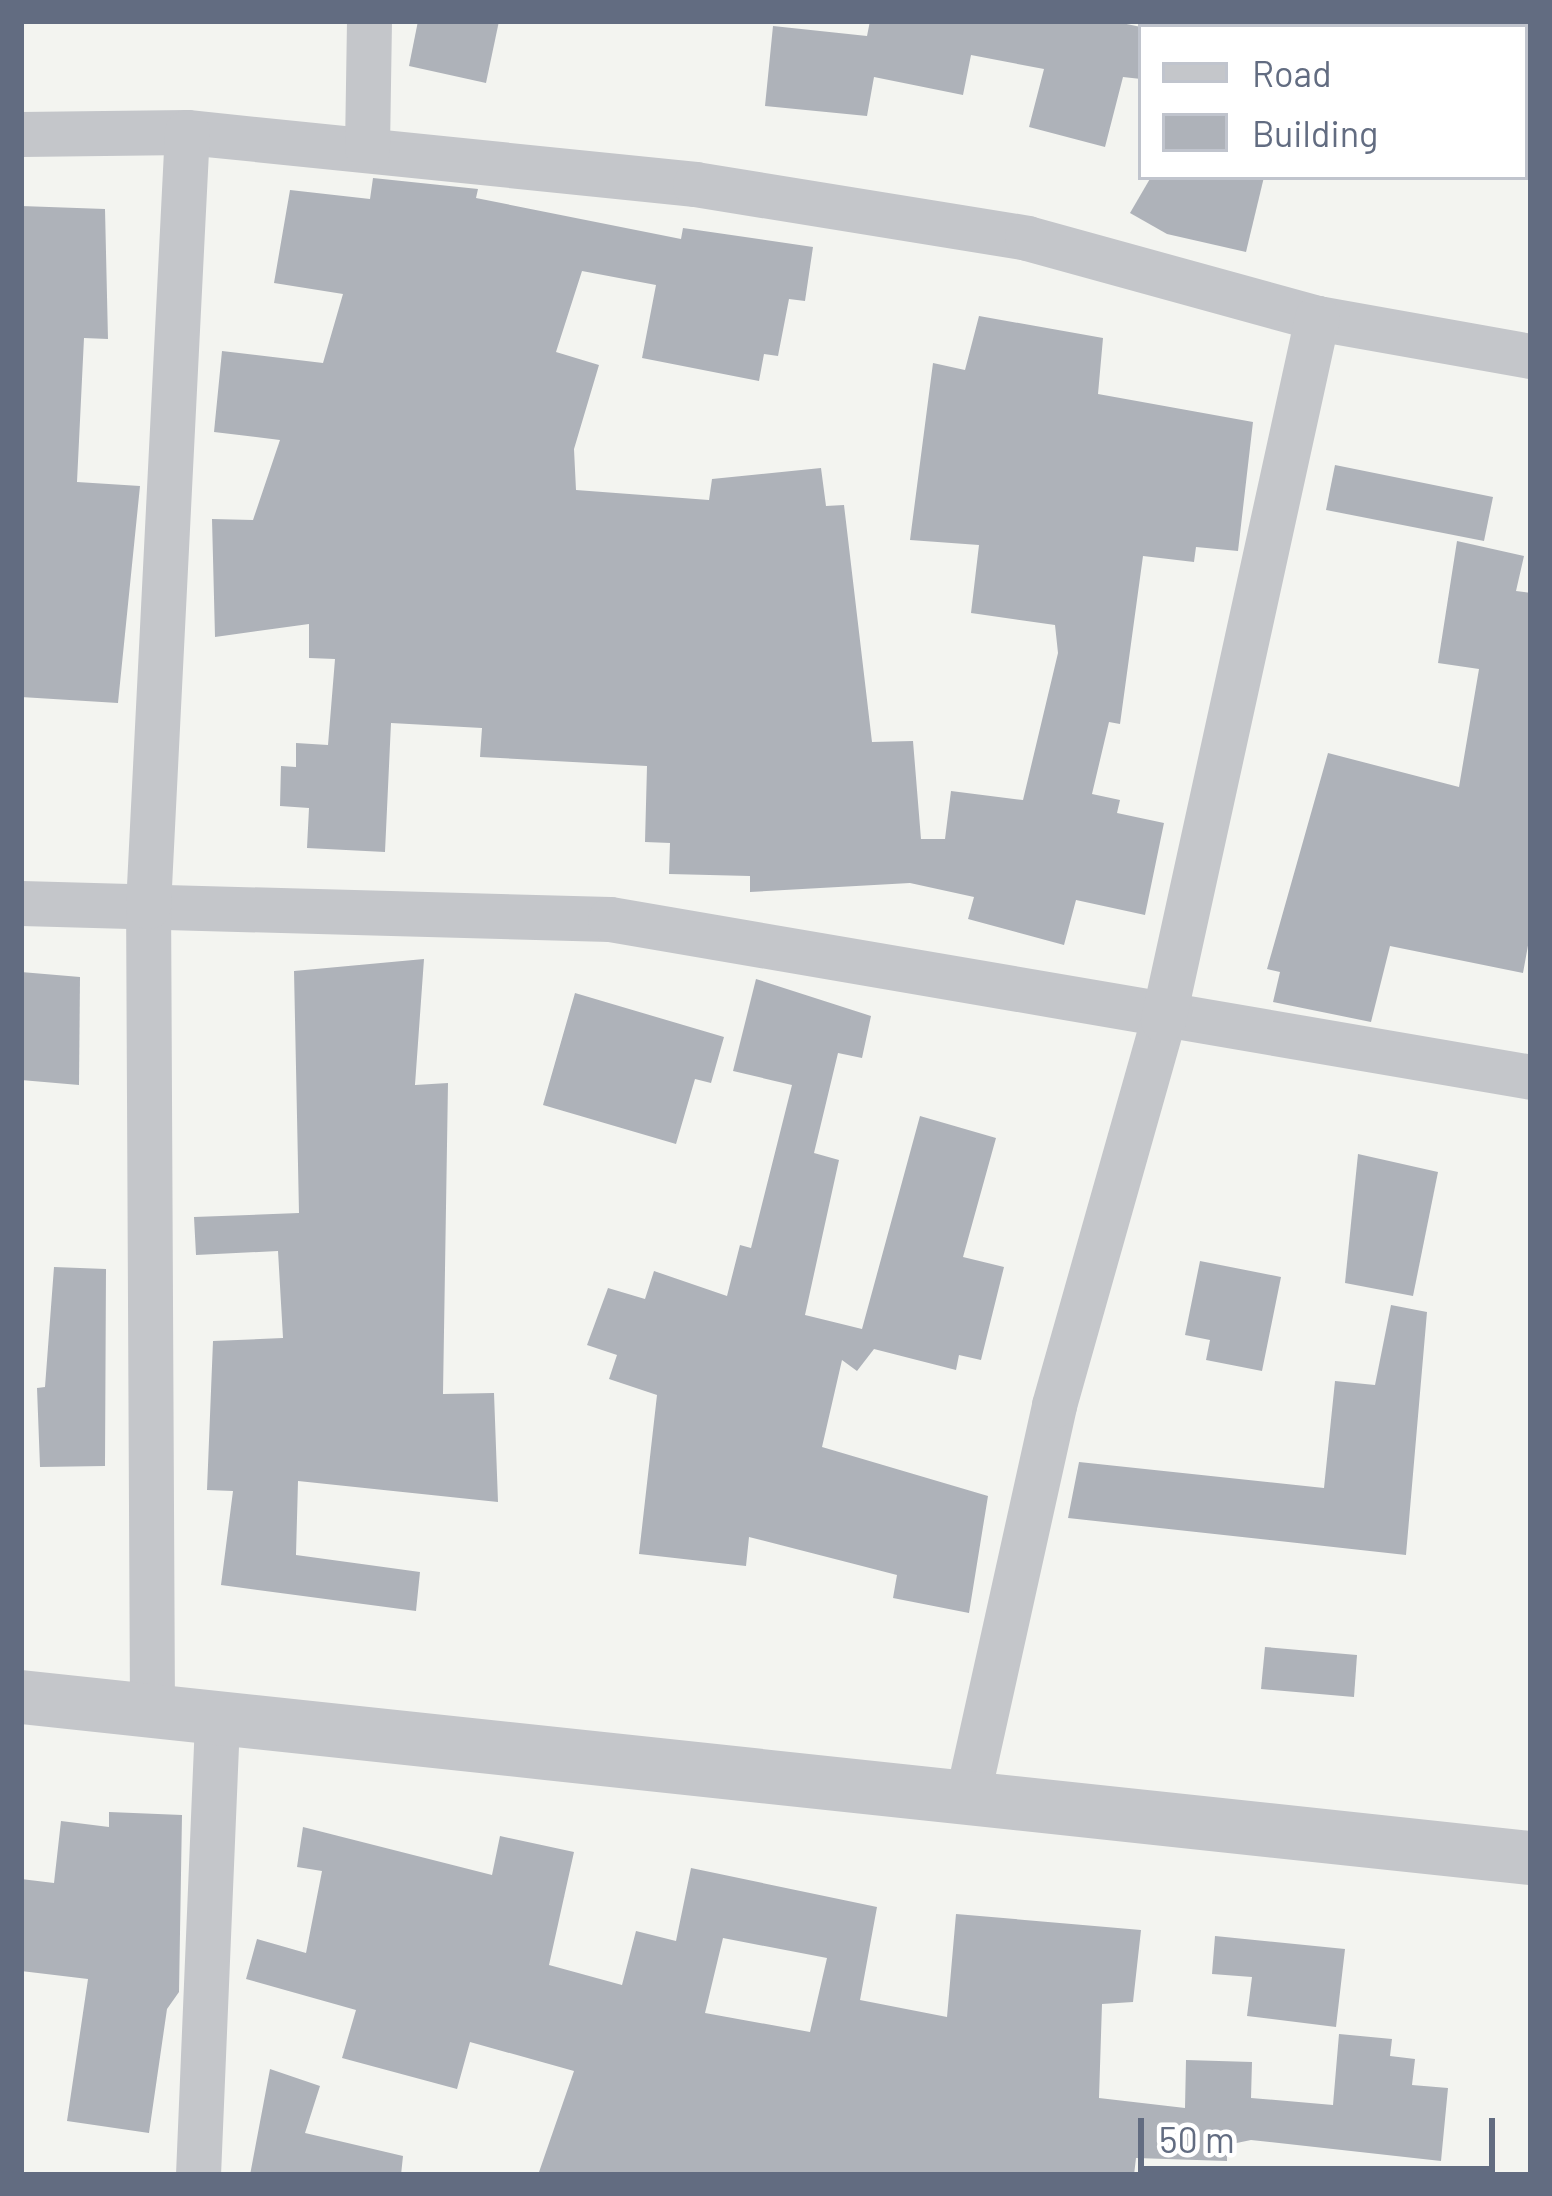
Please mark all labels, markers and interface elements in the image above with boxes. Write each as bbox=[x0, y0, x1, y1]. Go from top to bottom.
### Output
legend bbox=[1138, 24, 1528, 180]
text: Road bbox=[1252, 51, 1332, 94]
text: Building bbox=[1252, 111, 1378, 154]
scale bar bbox=[1144, 2094, 1501, 2168]
text: 50 m bbox=[1159, 2117, 1235, 2160]

